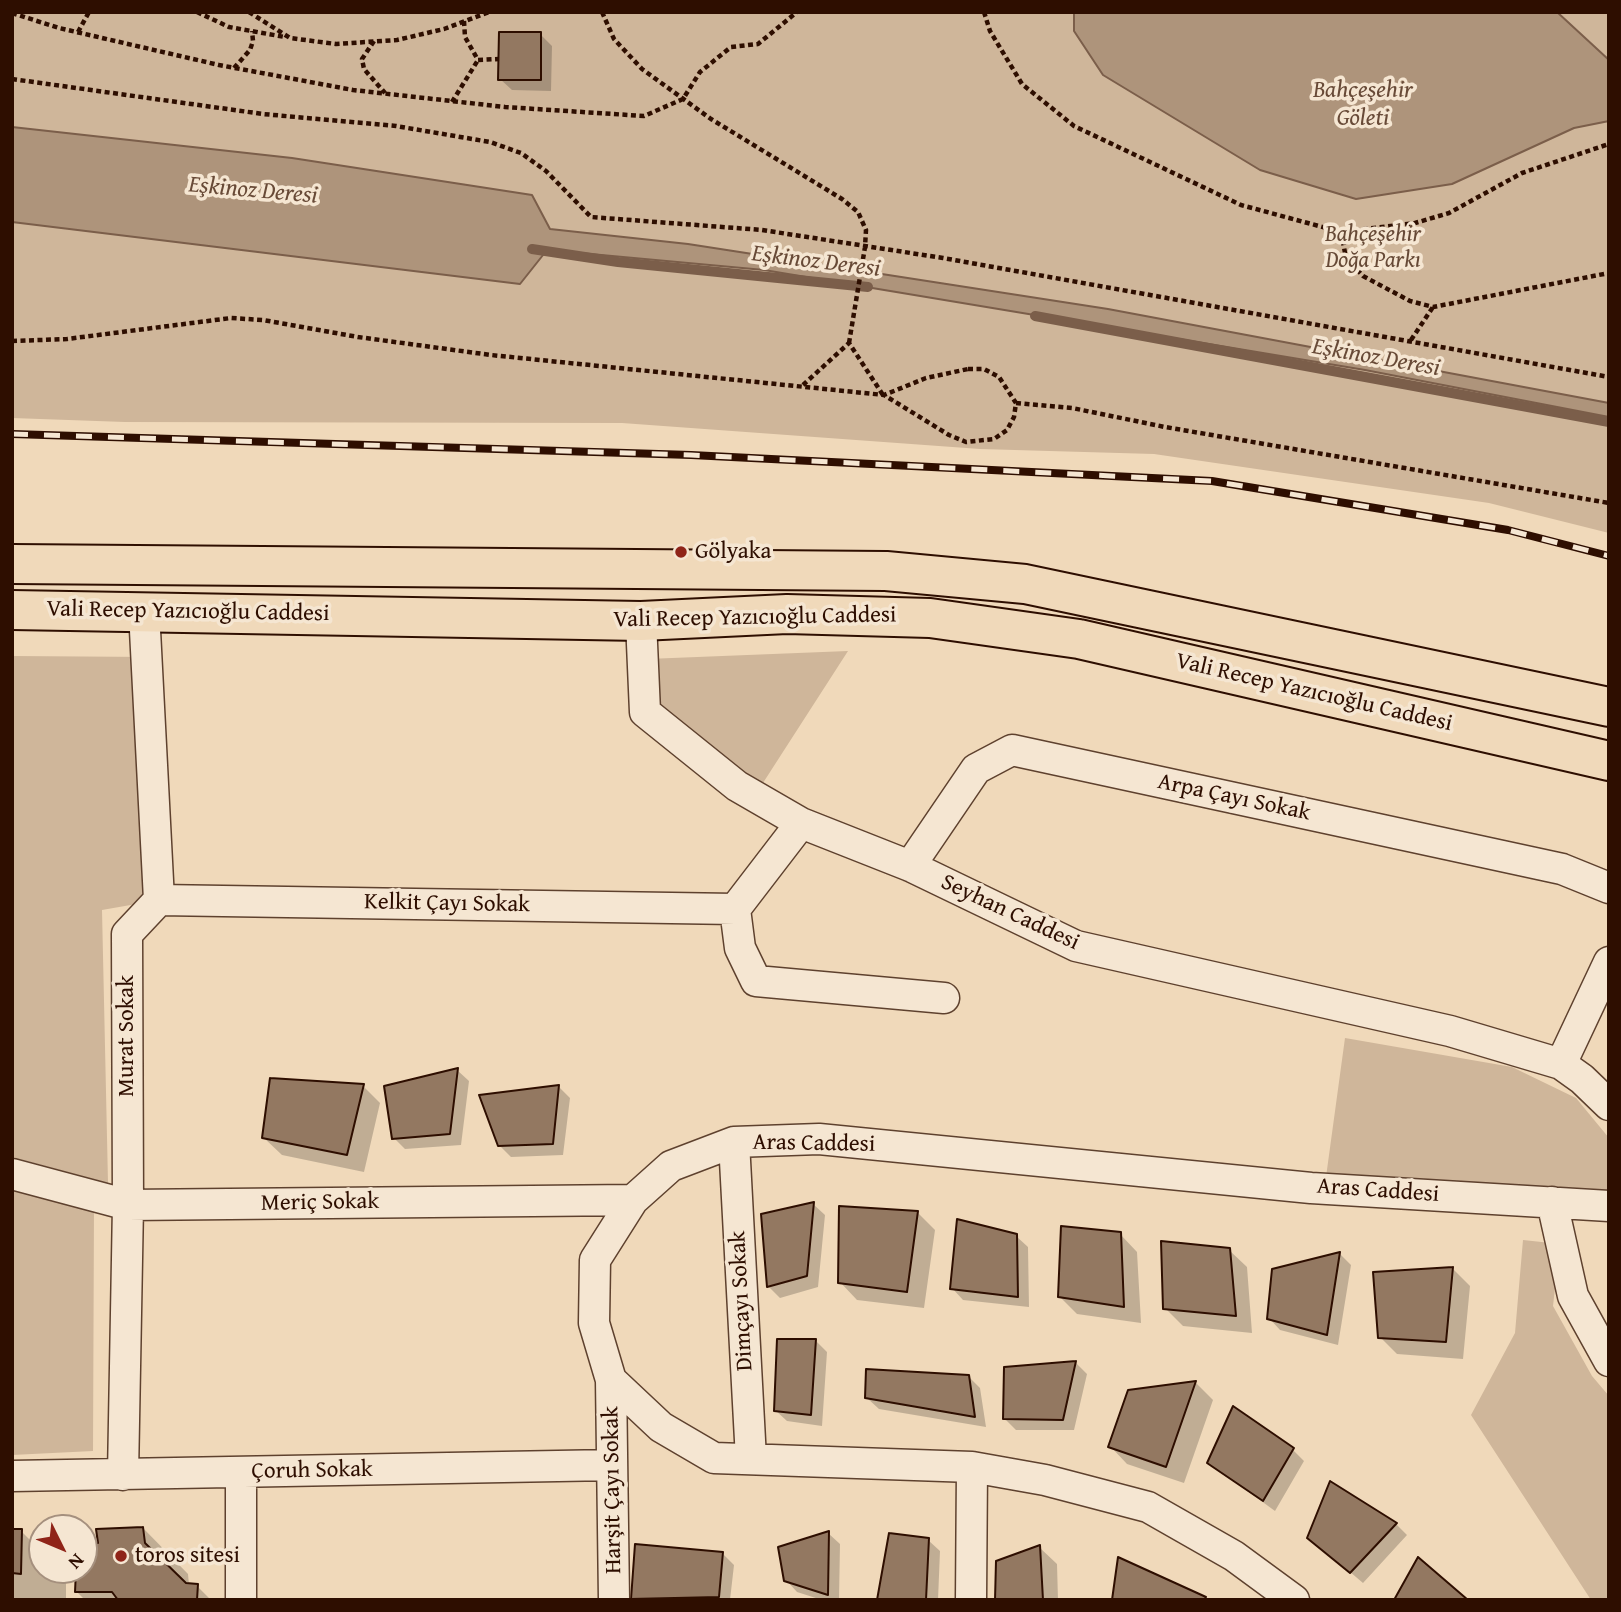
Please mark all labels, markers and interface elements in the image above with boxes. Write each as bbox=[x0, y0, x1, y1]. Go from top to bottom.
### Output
water label: Bahçeşehir Göleti bbox=[1313, 77, 1413, 133]
water label: Eşkinoz Deresi bbox=[187, 171, 319, 211]
park label: Bahçeşehir Doğa Parkı bbox=[1325, 221, 1421, 275]
water label: Eşkinoz Deresi bbox=[750, 240, 882, 284]
water label: Eşkinoz Deresi bbox=[1310, 333, 1442, 383]
place label: Gölyaka bbox=[695, 538, 771, 566]
marker: Gölyaka bbox=[673, 544, 689, 560]
street label: Vali Recep Yazıcıoğlu Caddesi bbox=[46, 596, 330, 628]
street label: Vali Recep Yazıcıoğlu Caddesi bbox=[613, 602, 897, 634]
street label: Vali Recep Yazıcıoğlu Caddesi bbox=[1173, 648, 1455, 738]
street label: Arpa Çayı Sokak bbox=[1155, 768, 1313, 828]
street label: Seyhan Caddesi bbox=[936, 869, 1084, 957]
street label: Kelkit Çayı Sokak bbox=[364, 889, 530, 919]
street label: Murat Sokak bbox=[113, 975, 141, 1097]
street label: Aras Caddesi bbox=[752, 1129, 876, 1159]
street label: Aras Caddesi bbox=[1316, 1173, 1440, 1209]
street label: Meriç Sokak bbox=[261, 1188, 379, 1218]
street label: Dimçayı Sokak bbox=[725, 1230, 759, 1372]
street label: Harşit Çayı Sokak bbox=[598, 1406, 628, 1574]
street label: Çoruh Sokak bbox=[251, 1456, 373, 1486]
north arrow bbox=[28, 1514, 98, 1584]
place label: toros sitesi bbox=[135, 1542, 240, 1570]
text: N bbox=[62, 1548, 91, 1576]
marker: toros sitesi bbox=[113, 1548, 129, 1564]

